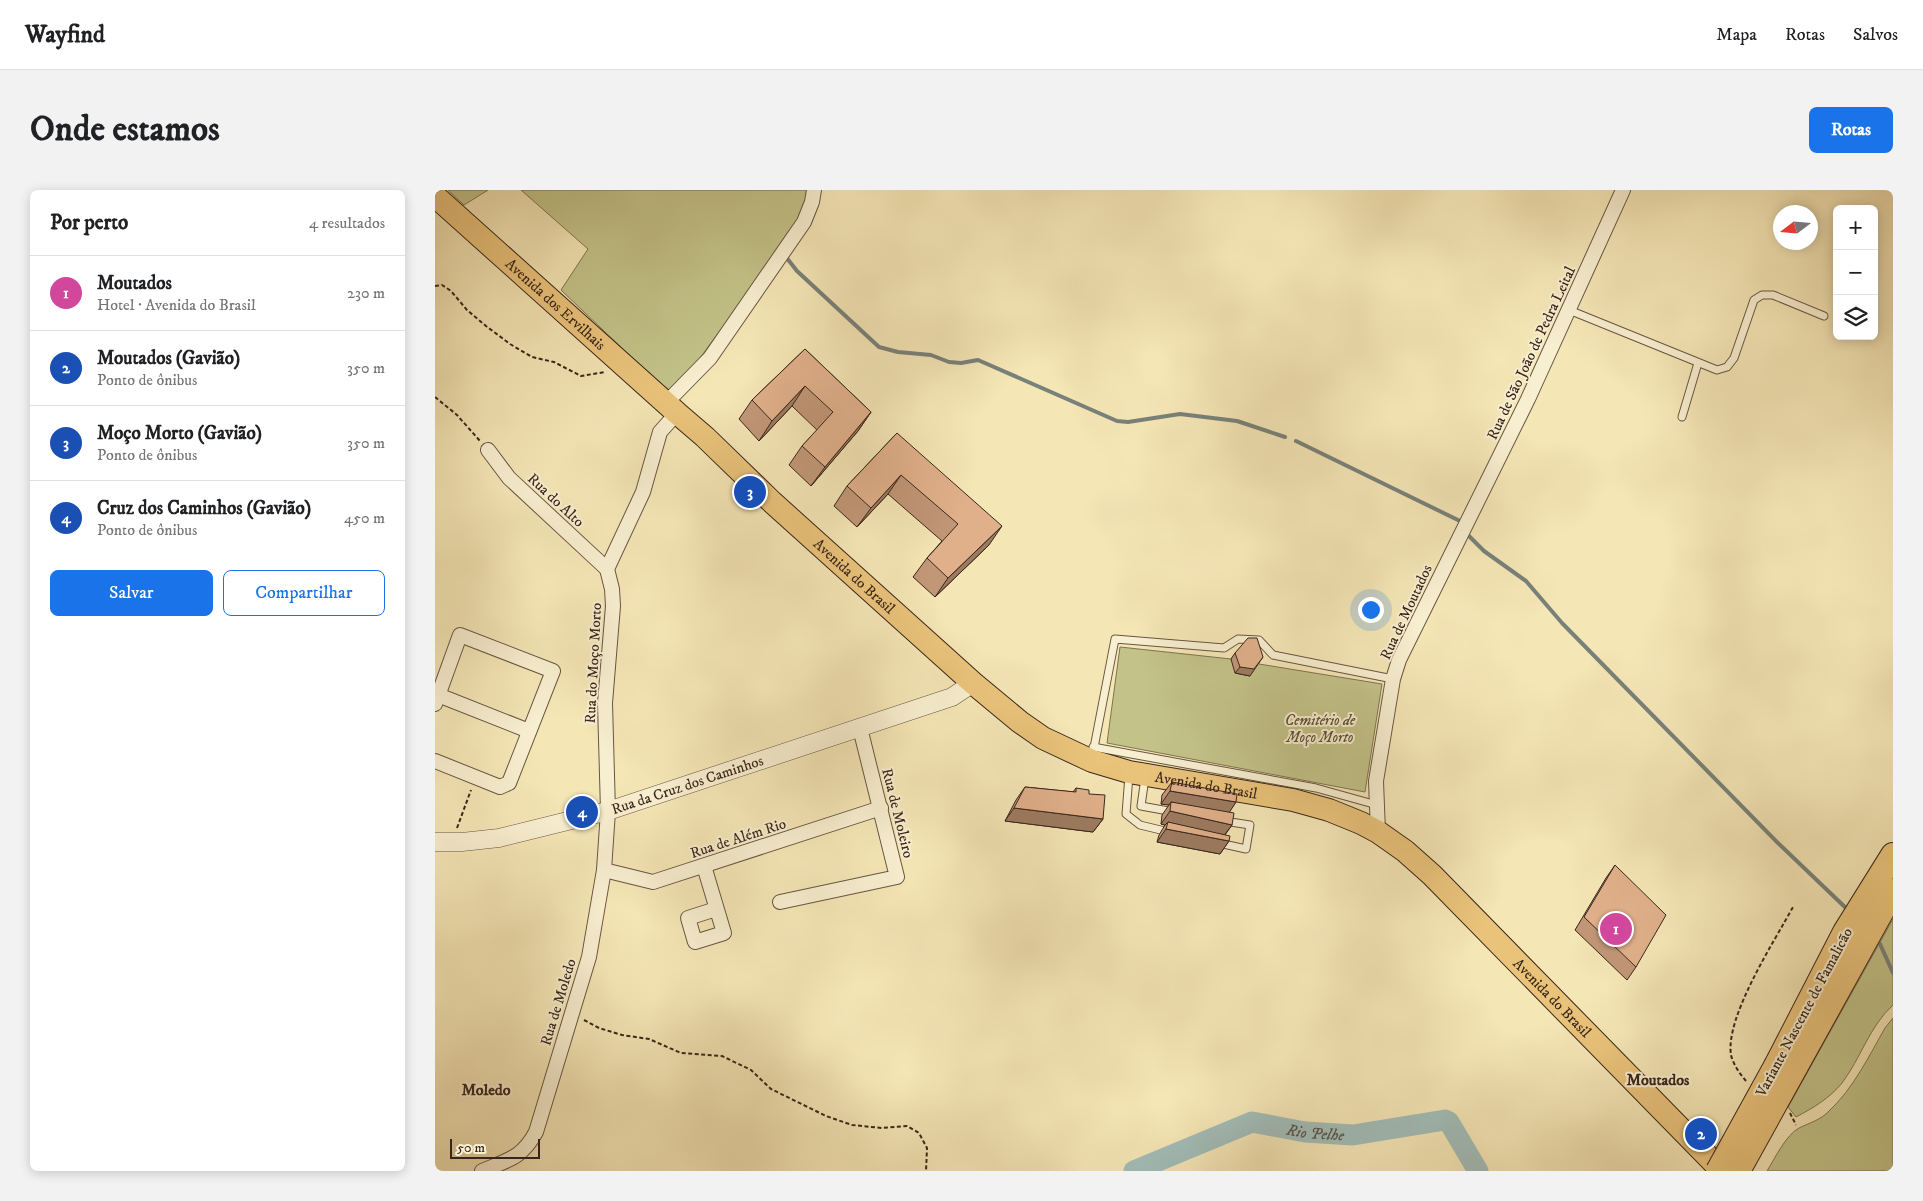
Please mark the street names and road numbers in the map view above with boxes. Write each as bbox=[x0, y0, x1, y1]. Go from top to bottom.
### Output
street label: Avenida dos Ervilhais bbox=[501, 255, 609, 354]
street label: Rua de São João de Pedra Leital bbox=[1483, 263, 1580, 443]
street label: Rua do Alto bbox=[523, 469, 588, 531]
street label: Avenida do Brasil bbox=[809, 535, 899, 619]
street label: Rua de Moutados bbox=[1376, 562, 1437, 663]
street label: Rua do Moço Morto bbox=[581, 602, 606, 724]
street label: Rua da Cruz dos Caminhos bbox=[609, 751, 766, 819]
street label: Rua de Moleiro bbox=[877, 766, 918, 860]
street label: Avenida do Brasil bbox=[1154, 768, 1259, 804]
street label: Rua de Além Rio bbox=[688, 814, 788, 863]
street label: Variante Nascente de Famalicão bbox=[1751, 924, 1857, 1101]
street label: Avenida do Brasil bbox=[1509, 954, 1595, 1042]
street label: Rua de Moledo bbox=[536, 956, 581, 1048]

